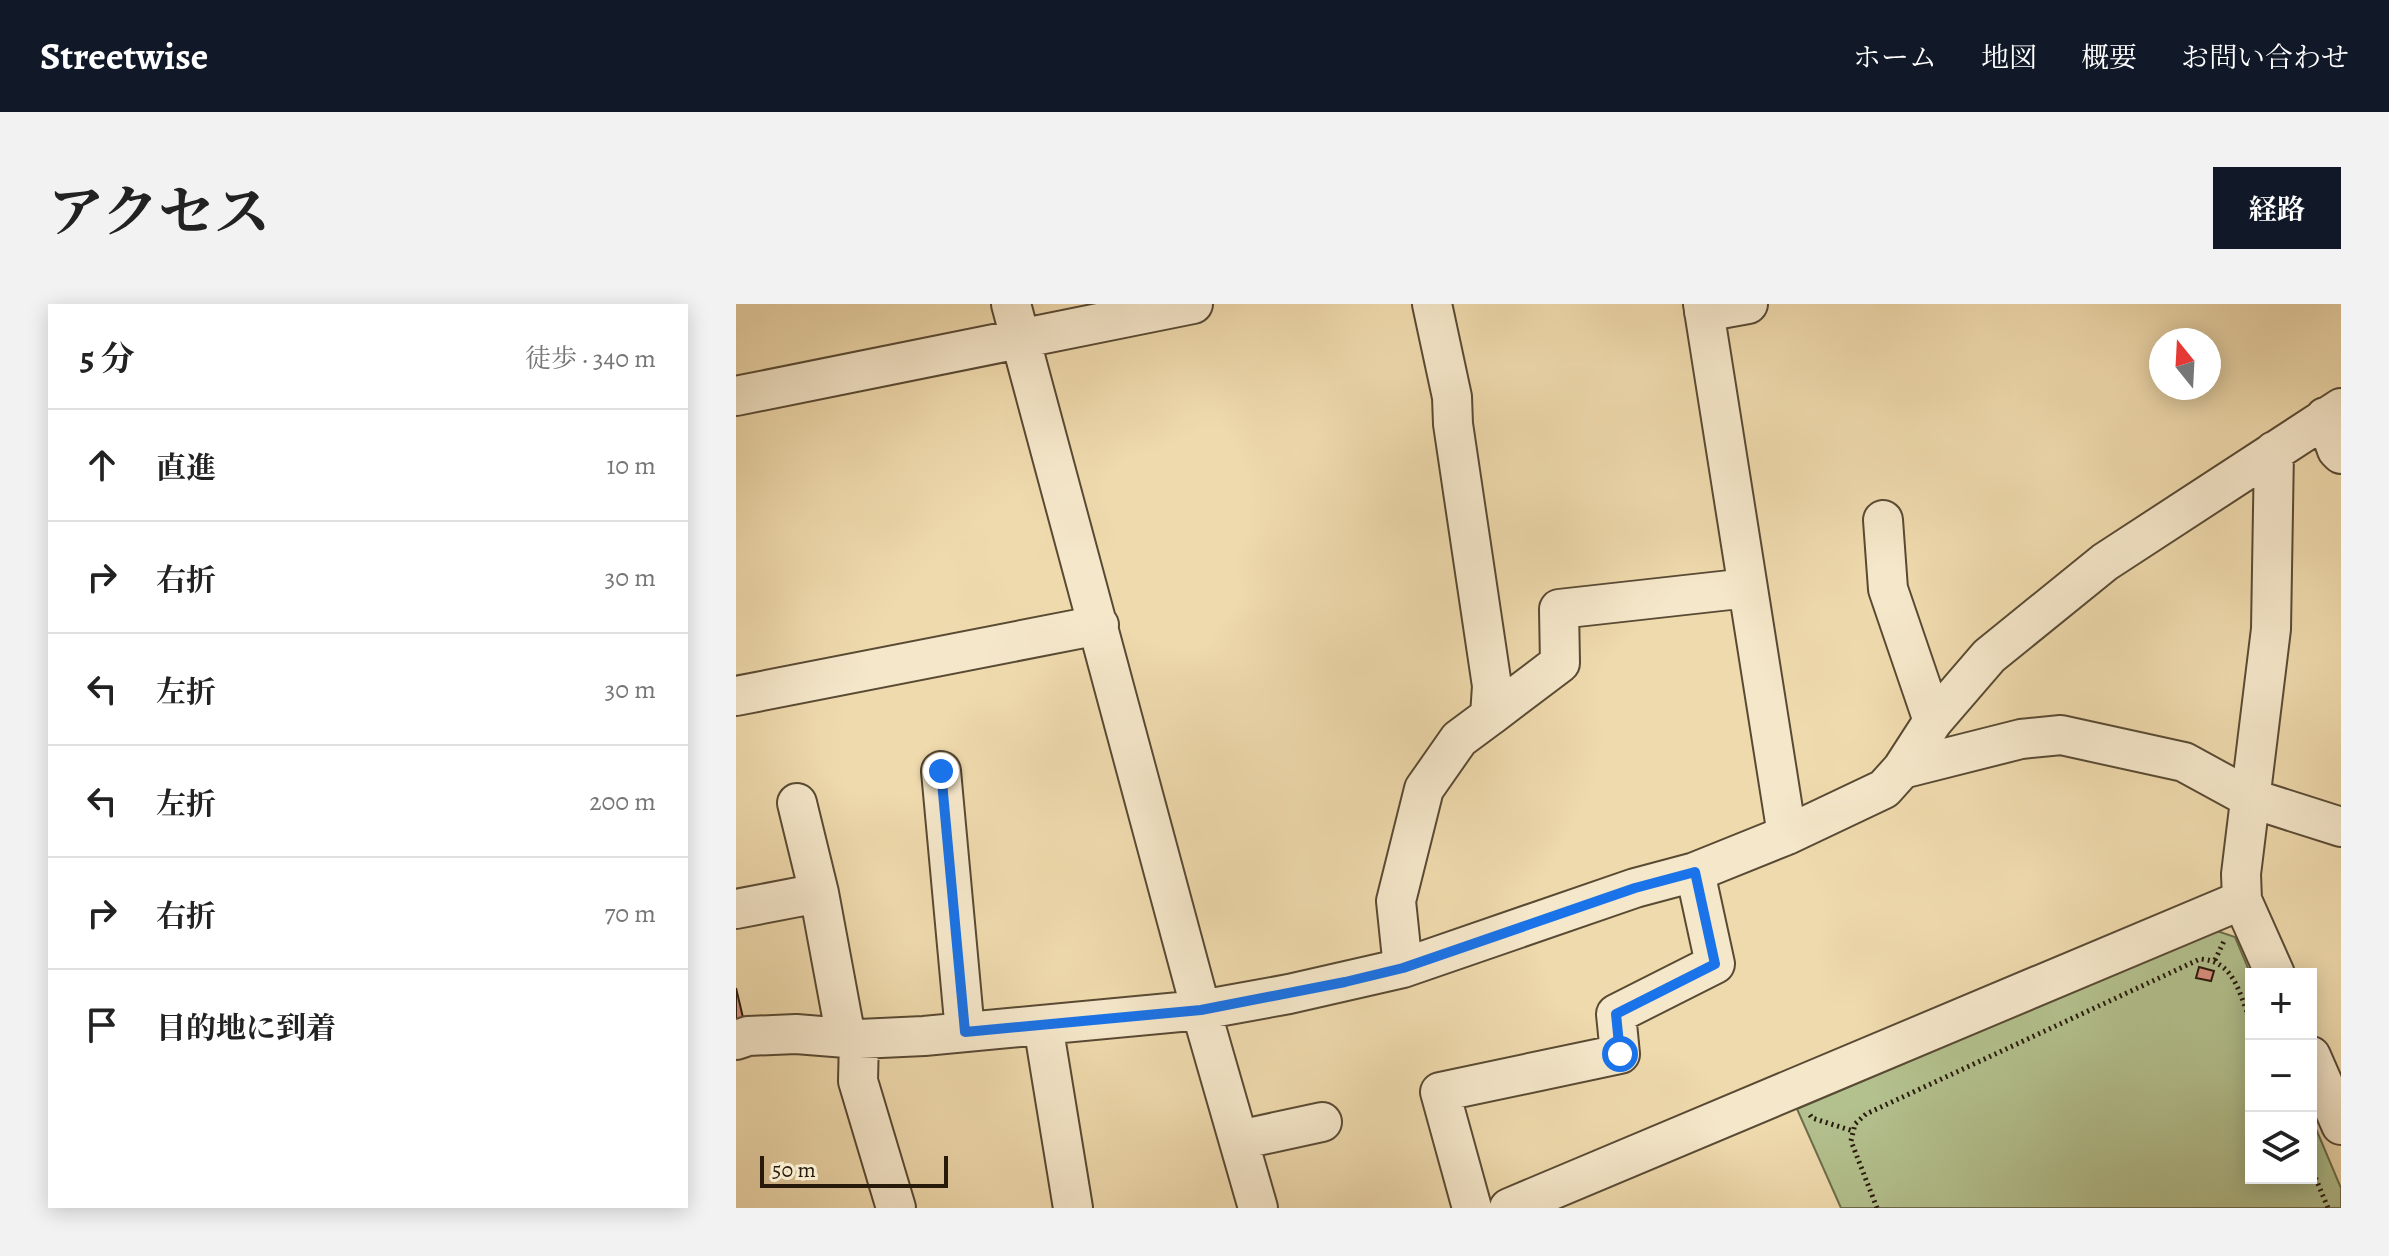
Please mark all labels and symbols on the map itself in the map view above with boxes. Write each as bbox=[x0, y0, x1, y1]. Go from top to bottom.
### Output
north arrow bbox=[2149, 328, 2221, 400]
route end bbox=[923, 753, 959, 789]
route start bbox=[1602, 1036, 1638, 1072]
scale bar bbox=[760, 1152, 948, 1188]

